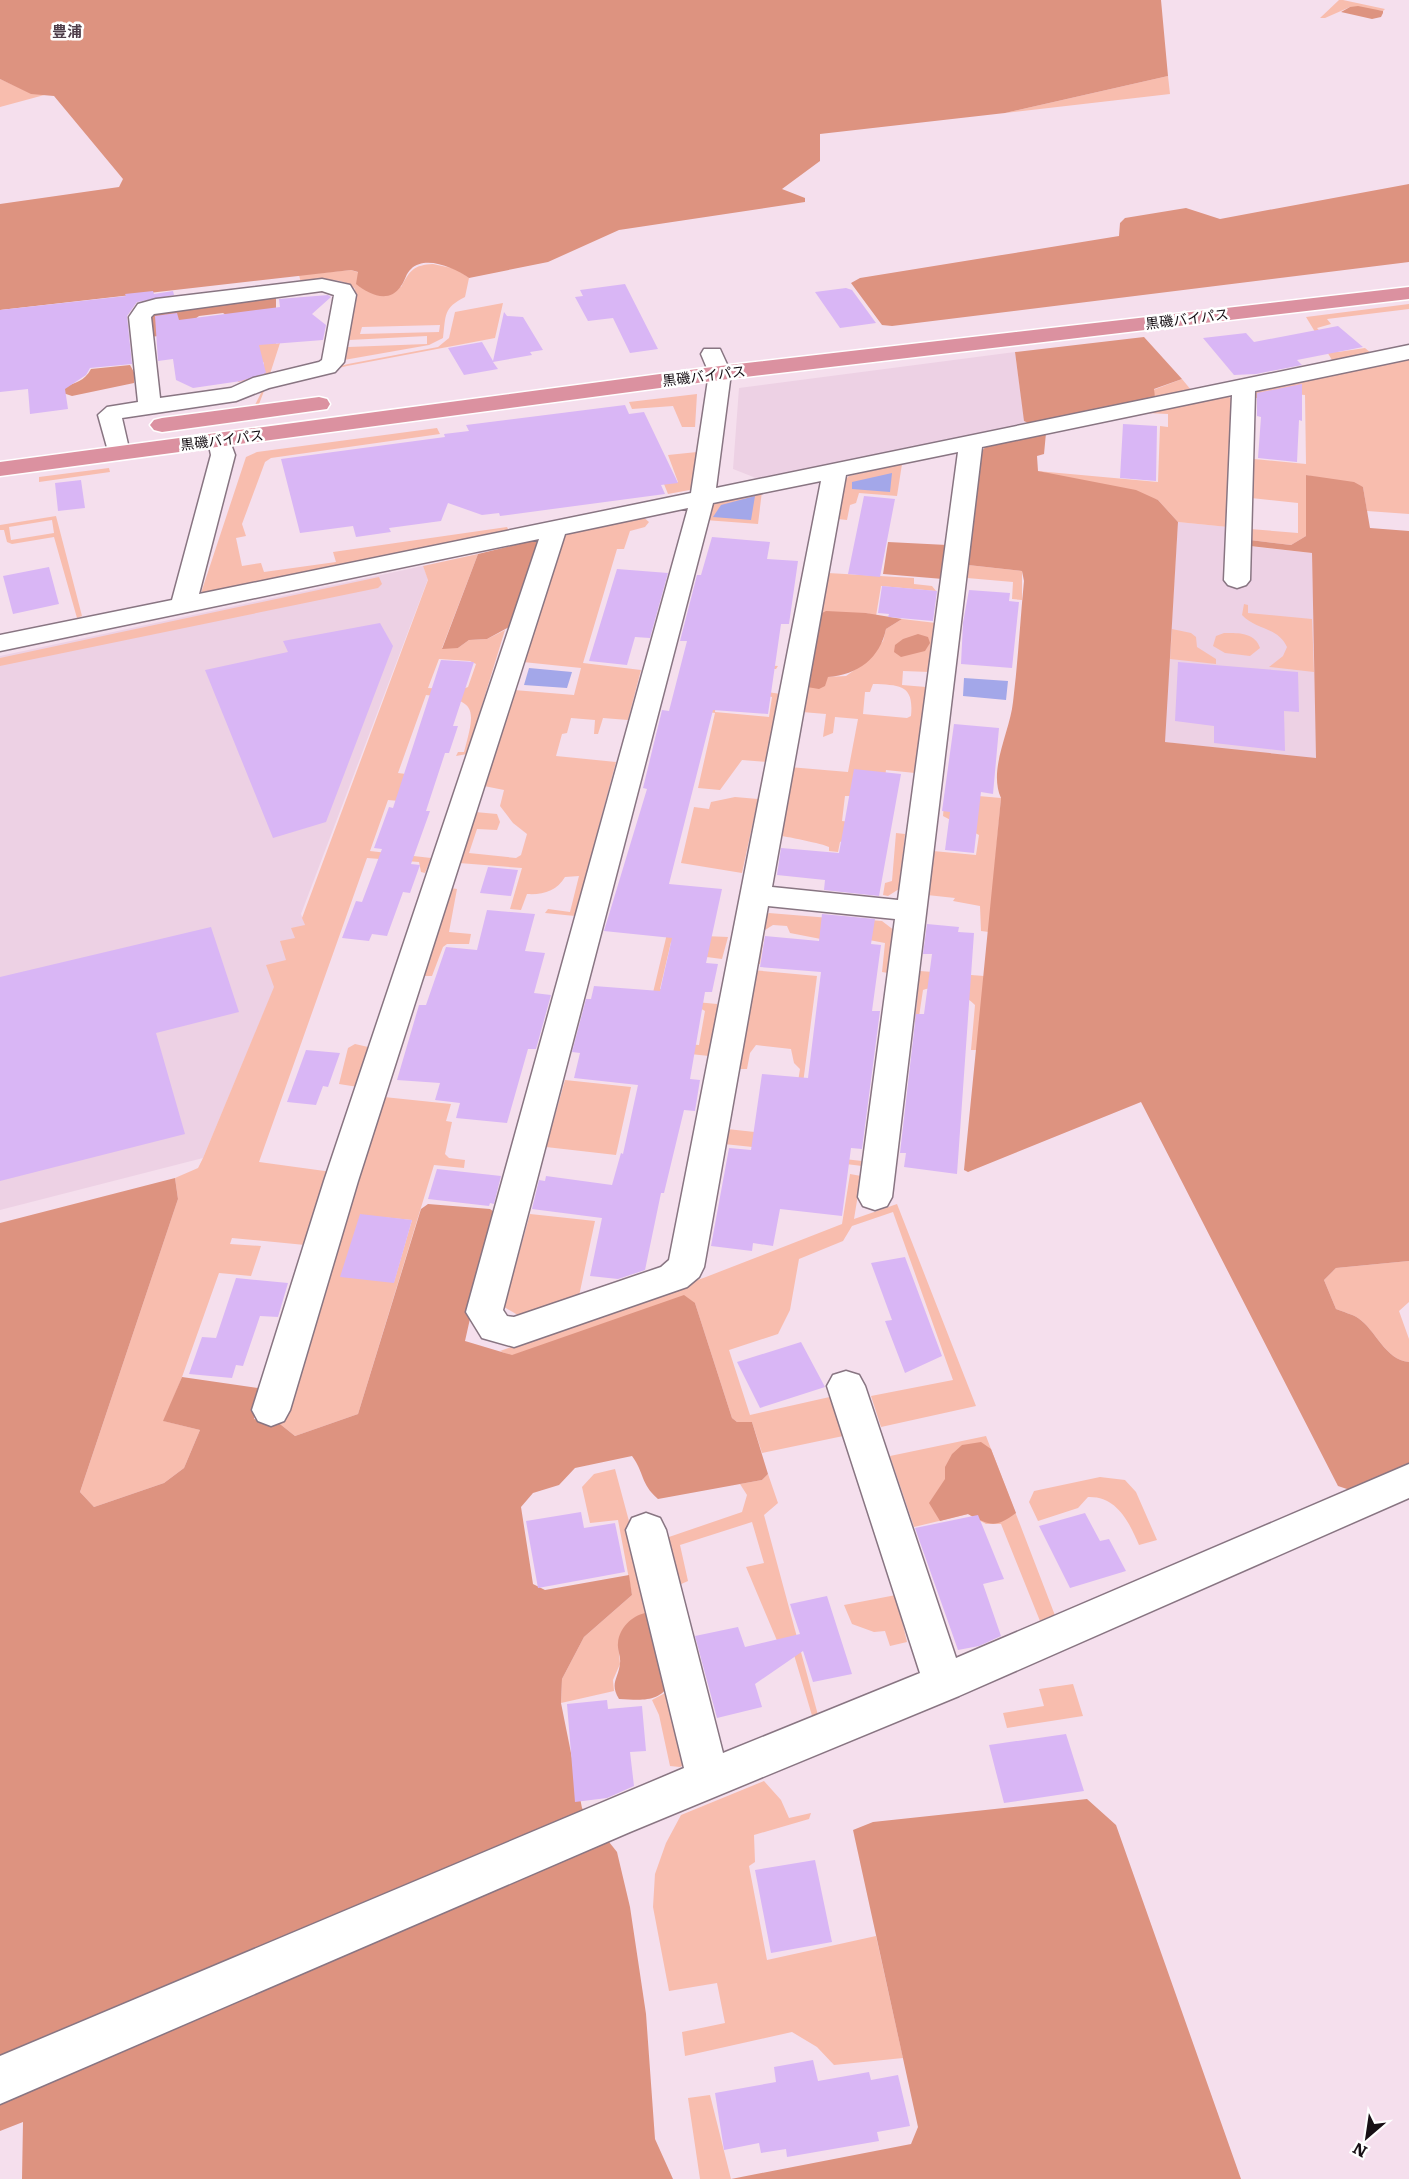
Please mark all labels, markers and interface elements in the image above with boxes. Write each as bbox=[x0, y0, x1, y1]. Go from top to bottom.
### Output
district label: 豊浦 bbox=[52, 19, 82, 42]
street label: 黒磯バイパス bbox=[1144, 303, 1230, 333]
street label: 黒磯バイパス bbox=[661, 360, 747, 390]
street label: 黒磯バイパス bbox=[179, 424, 265, 454]
north arrow bbox=[1337, 2107, 1397, 2167]
text: N bbox=[1348, 2137, 1371, 2165]

